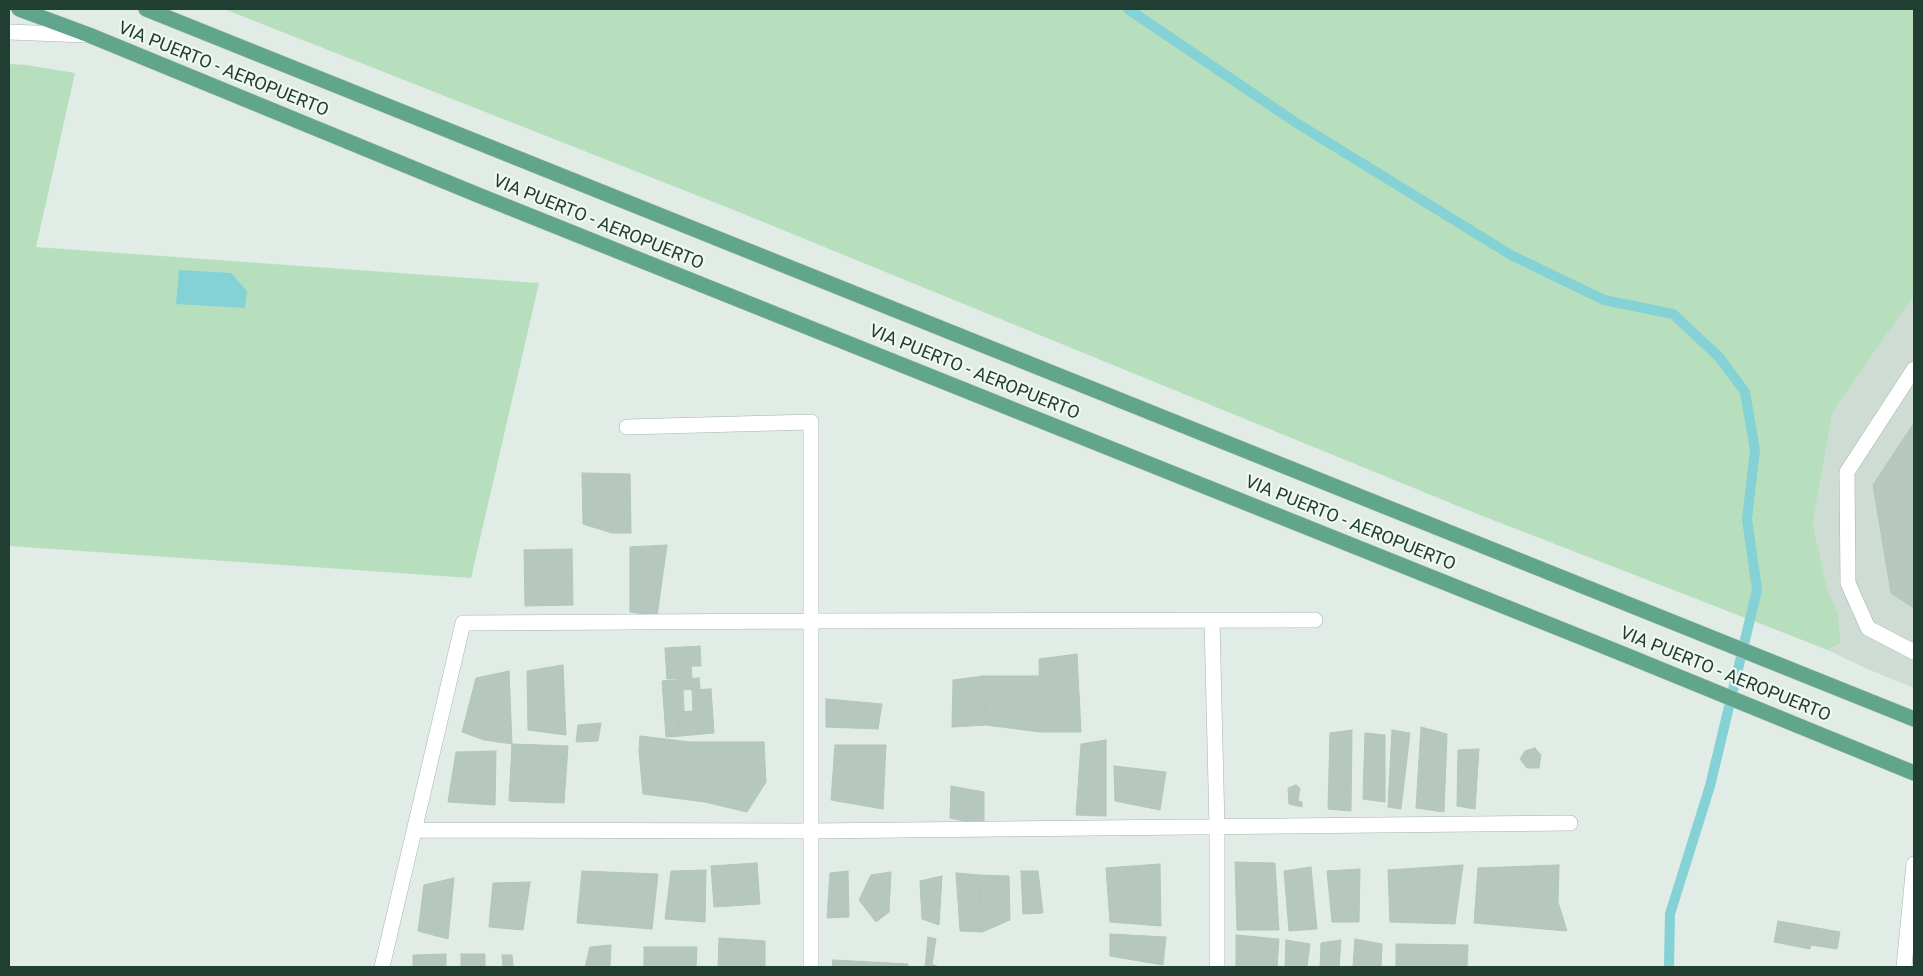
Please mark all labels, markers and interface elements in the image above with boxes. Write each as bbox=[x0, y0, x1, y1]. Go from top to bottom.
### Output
street label: VIA PUERTO - AEROPUERTO bbox=[115, 18, 331, 122]
street label: VIA PUERTO - AEROPUERTO bbox=[490, 171, 706, 275]
street label: VIA PUERTO - AEROPUERTO bbox=[866, 321, 1082, 425]
street label: VIA PUERTO - AEROPUERTO bbox=[1242, 472, 1458, 576]
street label: VIA PUERTO - AEROPUERTO bbox=[1617, 623, 1833, 727]

